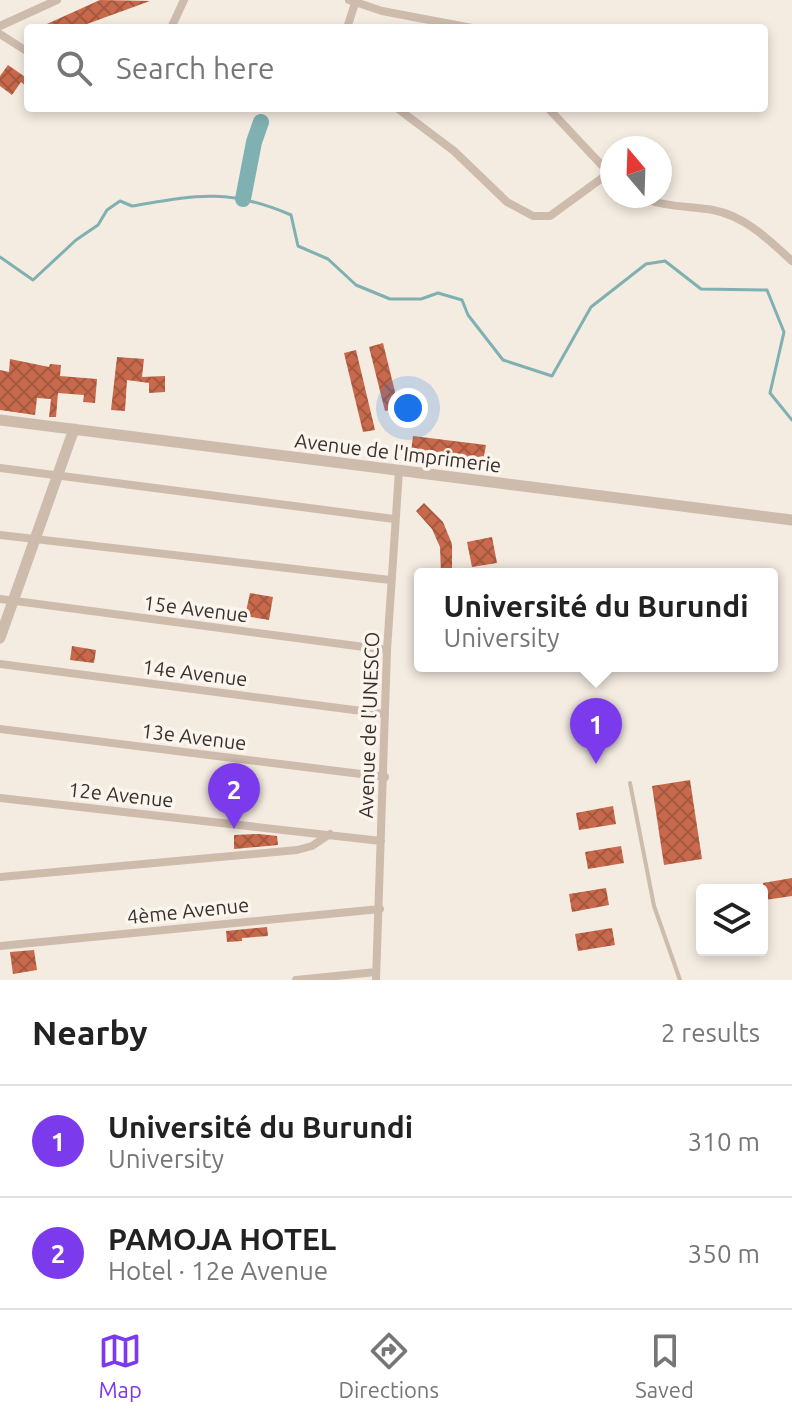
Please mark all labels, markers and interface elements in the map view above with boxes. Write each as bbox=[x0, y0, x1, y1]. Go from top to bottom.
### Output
search box bbox=[24, 24, 768, 112]
icon: search bbox=[52, 46, 96, 90]
text: Search here bbox=[116, 51, 275, 85]
north arrow bbox=[600, 136, 672, 208]
your location bbox=[388, 388, 428, 428]
street label: Avenue de l'Imprimerie bbox=[294, 428, 503, 477]
popup bbox=[414, 568, 778, 672]
text: Université du Burundi bbox=[443, 589, 749, 623]
street label: 15e Avenue bbox=[142, 591, 250, 626]
text: University bbox=[443, 623, 560, 652]
street label: Avenue de l'UNESCO bbox=[354, 631, 383, 819]
street label: 14e Avenue bbox=[141, 655, 249, 690]
pin: 1 bbox=[570, 698, 622, 764]
street label: 13e Avenue bbox=[140, 719, 248, 754]
pin: 2 bbox=[208, 763, 260, 829]
street label: 12e Avenue bbox=[67, 778, 175, 811]
map controls bbox=[696, 884, 768, 956]
button: layers bbox=[696, 884, 768, 956]
street label: 4ème Avenue bbox=[126, 893, 250, 928]
text: Nearby bbox=[32, 1013, 147, 1051]
text: 2 results bbox=[661, 1018, 760, 1047]
text: Université du Burundi bbox=[108, 1110, 413, 1144]
text: 1 bbox=[51, 1127, 65, 1156]
text: 310 m bbox=[688, 1127, 760, 1156]
text: University bbox=[108, 1144, 224, 1173]
text: PAMOJA HOTEL bbox=[108, 1222, 336, 1256]
text: 2 bbox=[51, 1239, 65, 1268]
text: 350 m bbox=[688, 1239, 760, 1268]
text: Hotel · 12e Avenue bbox=[108, 1256, 328, 1285]
tab: Map bbox=[98, 1329, 142, 1402]
tab: Directions bbox=[338, 1329, 439, 1402]
tab: Saved bbox=[635, 1329, 694, 1402]

